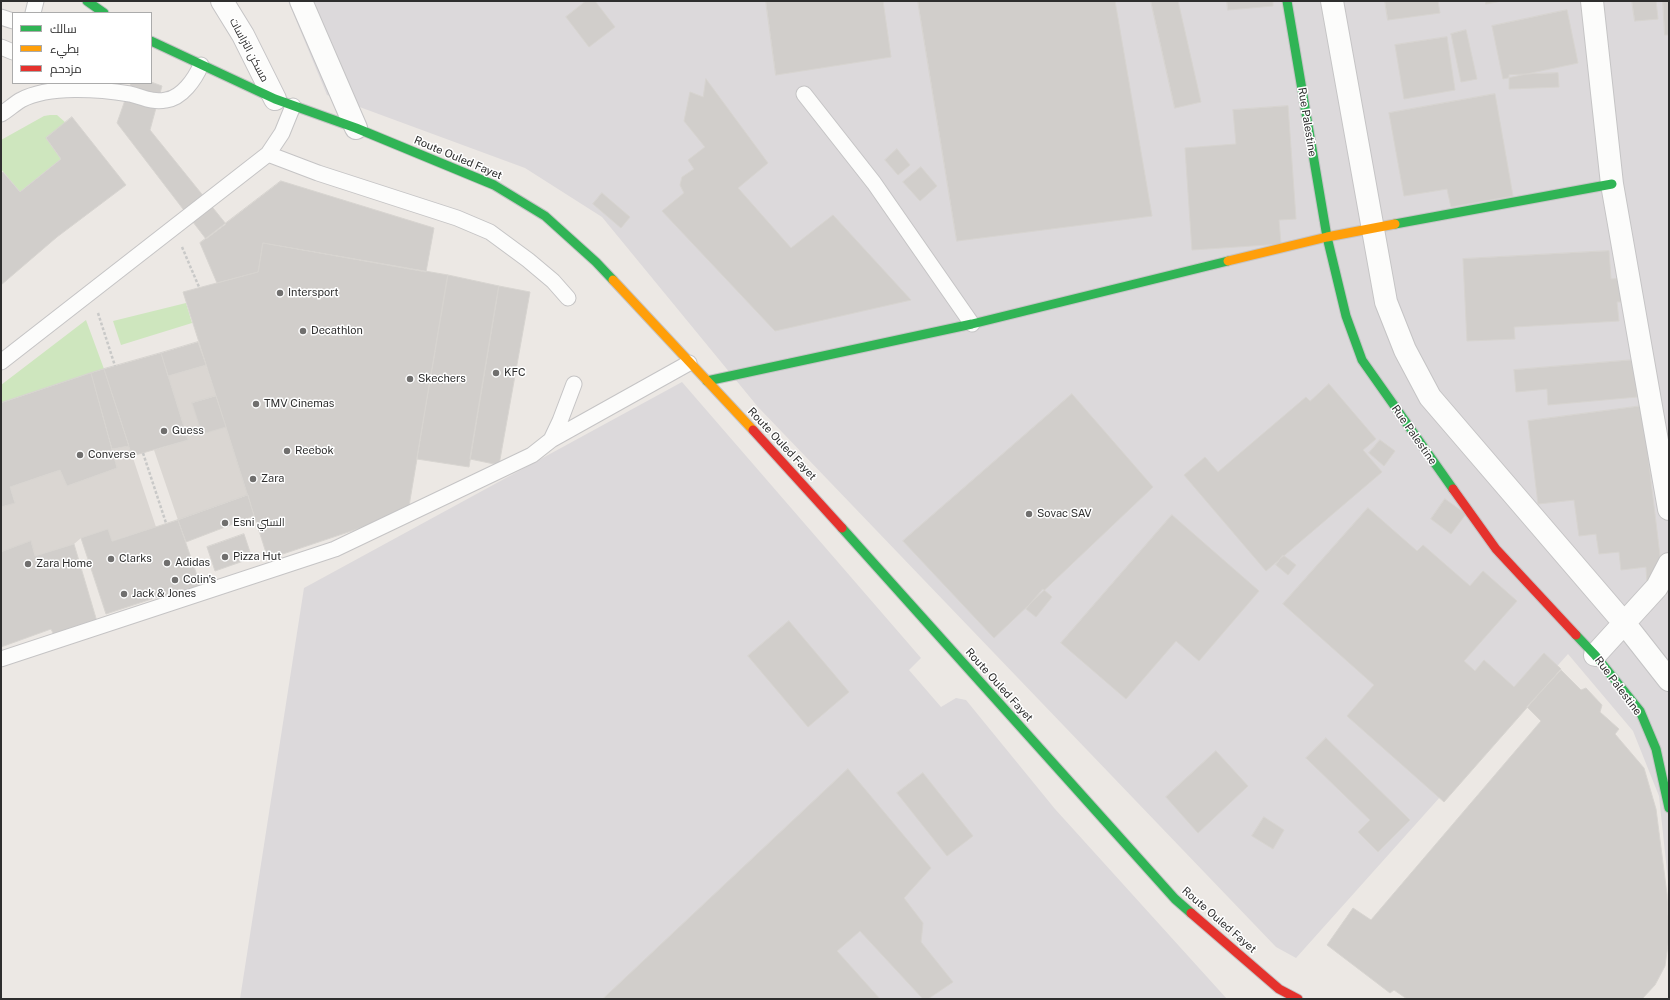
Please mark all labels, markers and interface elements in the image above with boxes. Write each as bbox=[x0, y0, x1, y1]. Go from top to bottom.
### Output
legend bbox=[12, 12, 152, 84]
street label: مسكن التراسات bbox=[227, 16, 271, 84]
text: سالك bbox=[50, 22, 77, 36]
text: بطيء bbox=[50, 42, 79, 56]
text: مزدحم bbox=[50, 62, 82, 76]
street label: Rue Palestine bbox=[1295, 86, 1319, 158]
street label: Route Ouled Fayet bbox=[412, 134, 504, 182]
place label: Intersport bbox=[288, 286, 339, 300]
marker: Intersport bbox=[275, 288, 285, 298]
place label: Decathlon bbox=[311, 324, 363, 338]
marker: Decathlon bbox=[298, 326, 308, 336]
place label: KFC bbox=[504, 366, 526, 380]
marker: KFC bbox=[491, 368, 501, 378]
place label: Skechers bbox=[418, 372, 466, 386]
marker: Skechers bbox=[405, 374, 415, 384]
place label: TMV Cinemas bbox=[264, 397, 334, 411]
marker: TMV Cinemas bbox=[251, 399, 261, 409]
street label: Rue Palestine bbox=[1389, 403, 1439, 467]
street label: Route Ouled Fayet bbox=[745, 405, 819, 483]
place label: Guess bbox=[172, 424, 204, 438]
marker: Guess bbox=[159, 426, 169, 436]
place label: Reebok bbox=[295, 444, 334, 458]
marker: Reebok bbox=[282, 446, 292, 456]
place label: Converse bbox=[88, 448, 136, 462]
marker: Converse bbox=[75, 450, 85, 460]
place label: Zara bbox=[261, 472, 284, 486]
marker: Zara bbox=[248, 474, 258, 484]
place label: Sovac SAV bbox=[1037, 507, 1092, 521]
marker: Sovac SAV bbox=[1024, 509, 1034, 519]
place label: Esni السني bbox=[233, 516, 285, 530]
marker: Esni السني bbox=[220, 518, 230, 528]
place label: Pizza Hut bbox=[233, 550, 281, 564]
place label: Clarks bbox=[119, 552, 152, 566]
marker: Pizza Hut bbox=[220, 552, 230, 562]
marker: Clarks bbox=[106, 554, 116, 564]
place label: Adidas bbox=[175, 556, 210, 570]
place label: Zara Home bbox=[36, 557, 92, 571]
marker: Adidas bbox=[162, 558, 172, 568]
marker: Zara Home bbox=[23, 559, 33, 569]
place label: Colin's bbox=[183, 573, 216, 587]
marker: Colin's bbox=[170, 575, 180, 585]
place label: Jack & Jones bbox=[132, 587, 196, 601]
marker: Jack & Jones bbox=[119, 589, 129, 599]
street label: Route Ouled Fayet bbox=[963, 646, 1035, 724]
street label: Rue Palestine bbox=[1592, 654, 1644, 718]
street label: Route Ouled Fayet bbox=[1179, 884, 1259, 956]

